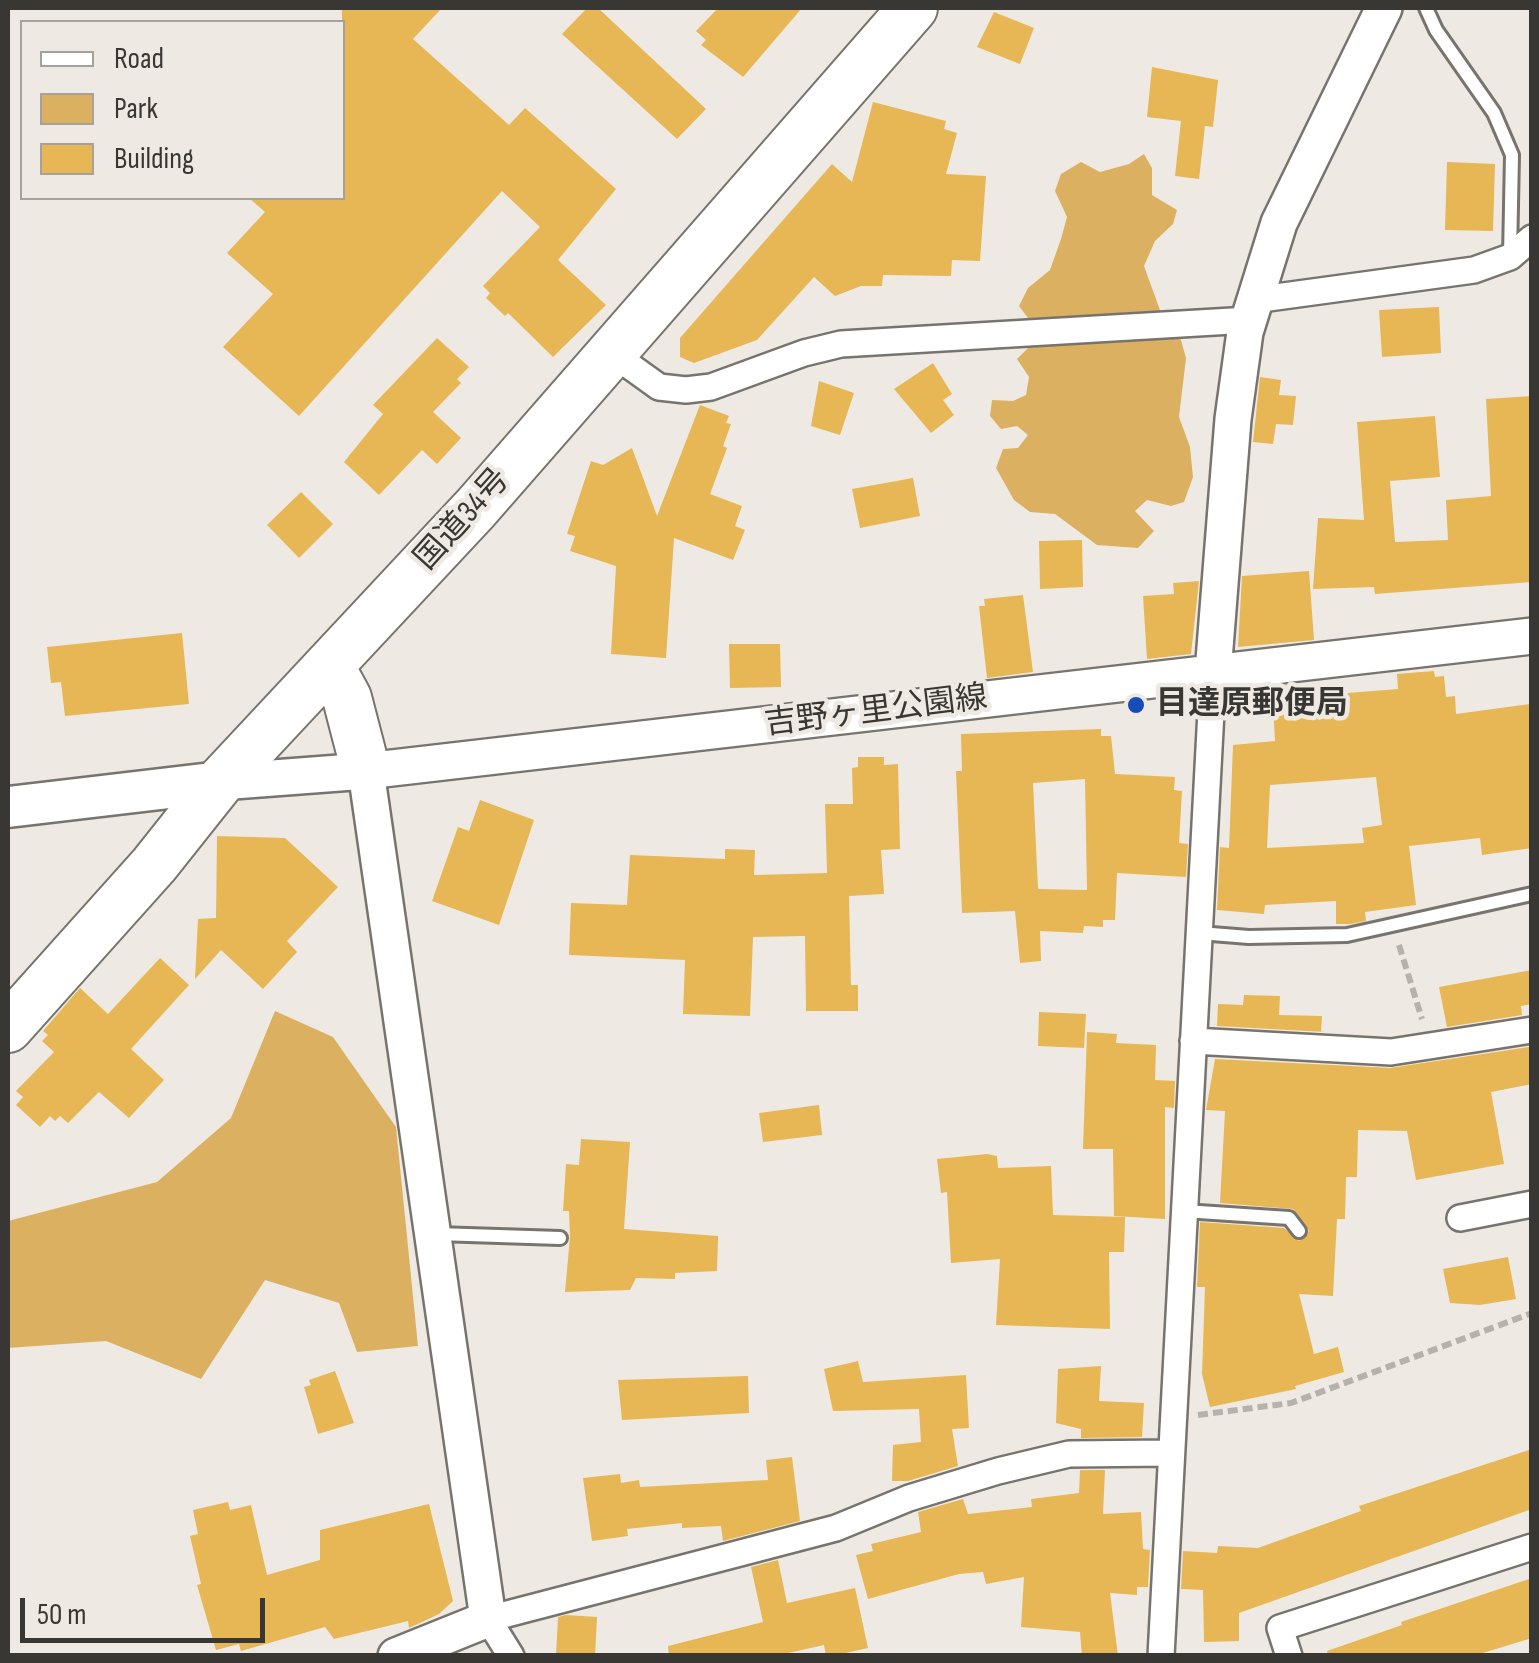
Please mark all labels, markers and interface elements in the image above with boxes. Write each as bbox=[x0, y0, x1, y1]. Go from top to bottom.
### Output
legend bbox=[20, 20, 345, 200]
text: Road bbox=[114, 41, 164, 77]
text: Park bbox=[114, 91, 158, 127]
text: Building bbox=[114, 141, 194, 177]
street label: 国道34号 bbox=[408, 462, 518, 578]
street label: 吉野ヶ里公園線 bbox=[762, 679, 990, 745]
place label: 目達原郵便局 bbox=[1156, 686, 1348, 724]
marker: 目達原郵便局 bbox=[1125, 694, 1147, 716]
scale bar bbox=[25, 1578, 270, 1640]
text: 50 m bbox=[37, 1597, 86, 1633]

